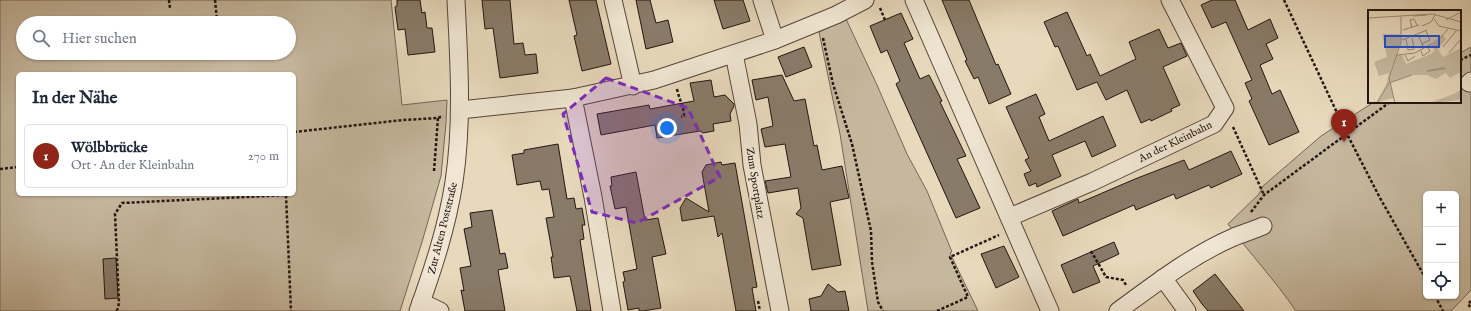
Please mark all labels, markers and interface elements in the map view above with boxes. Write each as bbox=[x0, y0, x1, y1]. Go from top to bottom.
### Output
inset map bbox=[1368, 10, 1461, 103]
search box bbox=[16, 16, 296, 60]
icon: search bbox=[30, 27, 52, 49]
text: Hier suchen bbox=[62, 29, 137, 48]
text: In der Nähe bbox=[32, 88, 117, 109]
pin: 1 bbox=[1331, 109, 1357, 142]
your location bbox=[657, 118, 677, 138]
street label: An der Kleinbahn bbox=[1135, 118, 1215, 166]
text: Wölbbrücke bbox=[71, 138, 148, 157]
street label: Zum Sportplatz bbox=[742, 146, 768, 220]
text: 1 bbox=[44, 148, 48, 165]
text: 270 m bbox=[248, 148, 279, 165]
text: Ort · An der Kleinbahn bbox=[71, 157, 194, 174]
street label: Zur Alten Poststraße bbox=[425, 181, 461, 276]
map controls bbox=[1423, 191, 1459, 299]
button: + bbox=[1423, 191, 1459, 227]
button: − bbox=[1423, 227, 1459, 263]
button: locate bbox=[1423, 263, 1459, 299]

